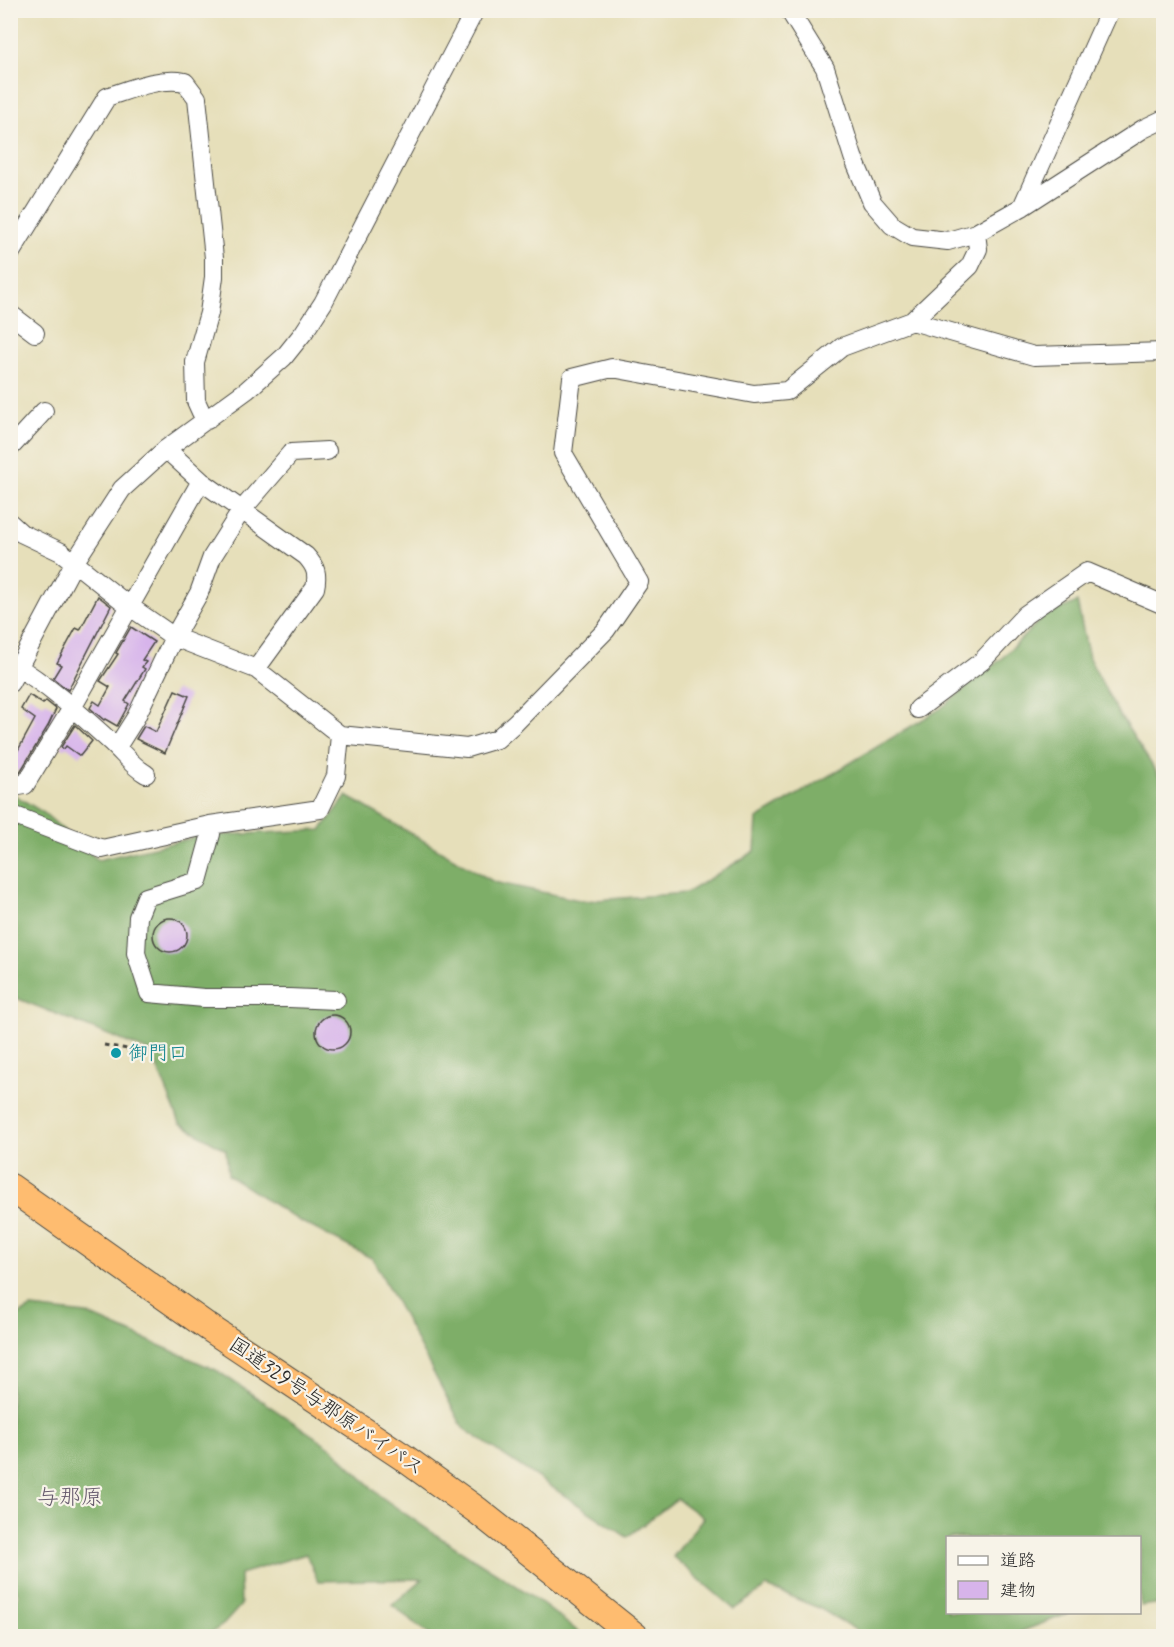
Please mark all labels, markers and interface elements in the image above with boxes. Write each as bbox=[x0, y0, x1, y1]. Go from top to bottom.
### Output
place label: 御門口 bbox=[128, 1040, 188, 1067]
marker: 御門口 bbox=[109, 1046, 123, 1060]
street label: 国道329号与那原バイパス bbox=[223, 1332, 429, 1482]
district label: 与那原 bbox=[37, 1484, 103, 1512]
legend bbox=[946, 1536, 1141, 1614]
text: 道路 bbox=[1000, 1549, 1036, 1573]
text: 建物 bbox=[1000, 1579, 1036, 1603]

